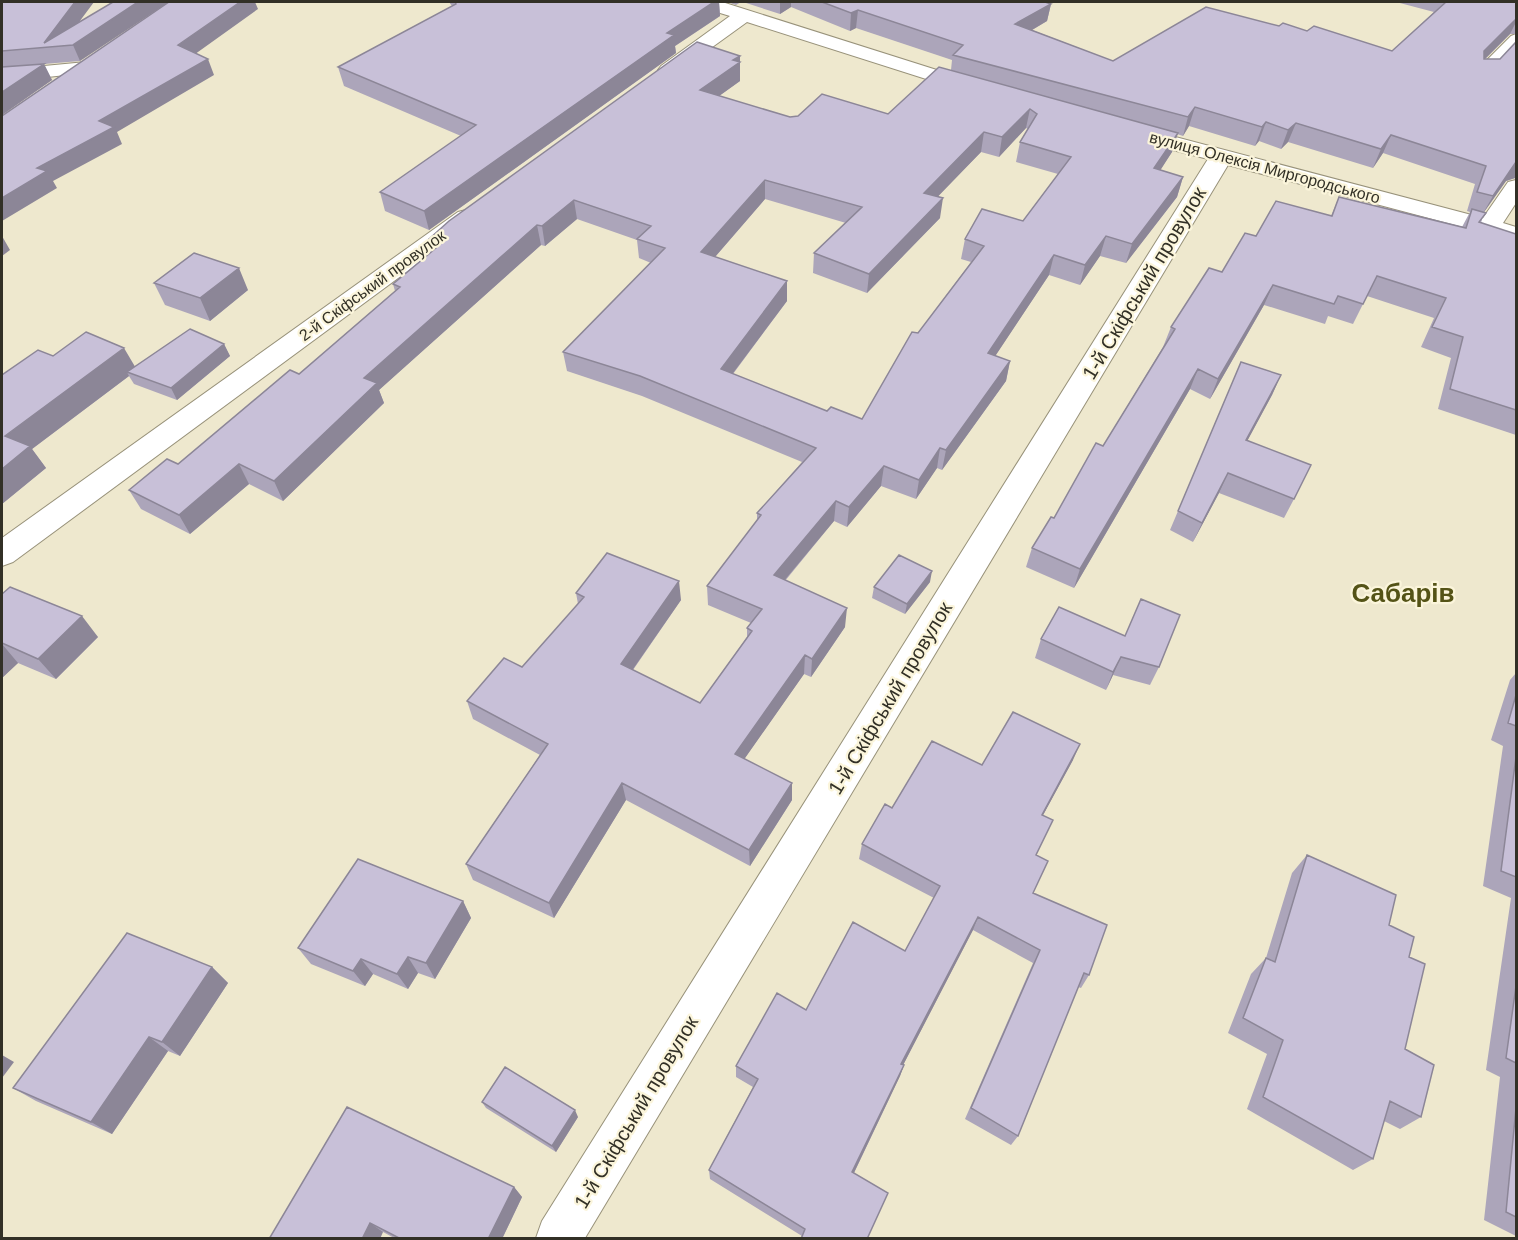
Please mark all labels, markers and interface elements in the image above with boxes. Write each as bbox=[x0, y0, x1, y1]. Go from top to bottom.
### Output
street label: вулиця Олексія Миргородського bbox=[1148, 128, 1382, 206]
street label: 1-й Скіфський провулок bbox=[1078, 183, 1210, 383]
street label: 2-й Скіфський провулок bbox=[296, 226, 449, 344]
district label: Сабарів bbox=[1351, 578, 1455, 608]
street label: 1-й Скіфський провулок bbox=[824, 598, 956, 798]
street label: 1-й Скіфський провулок bbox=[570, 1012, 702, 1212]

